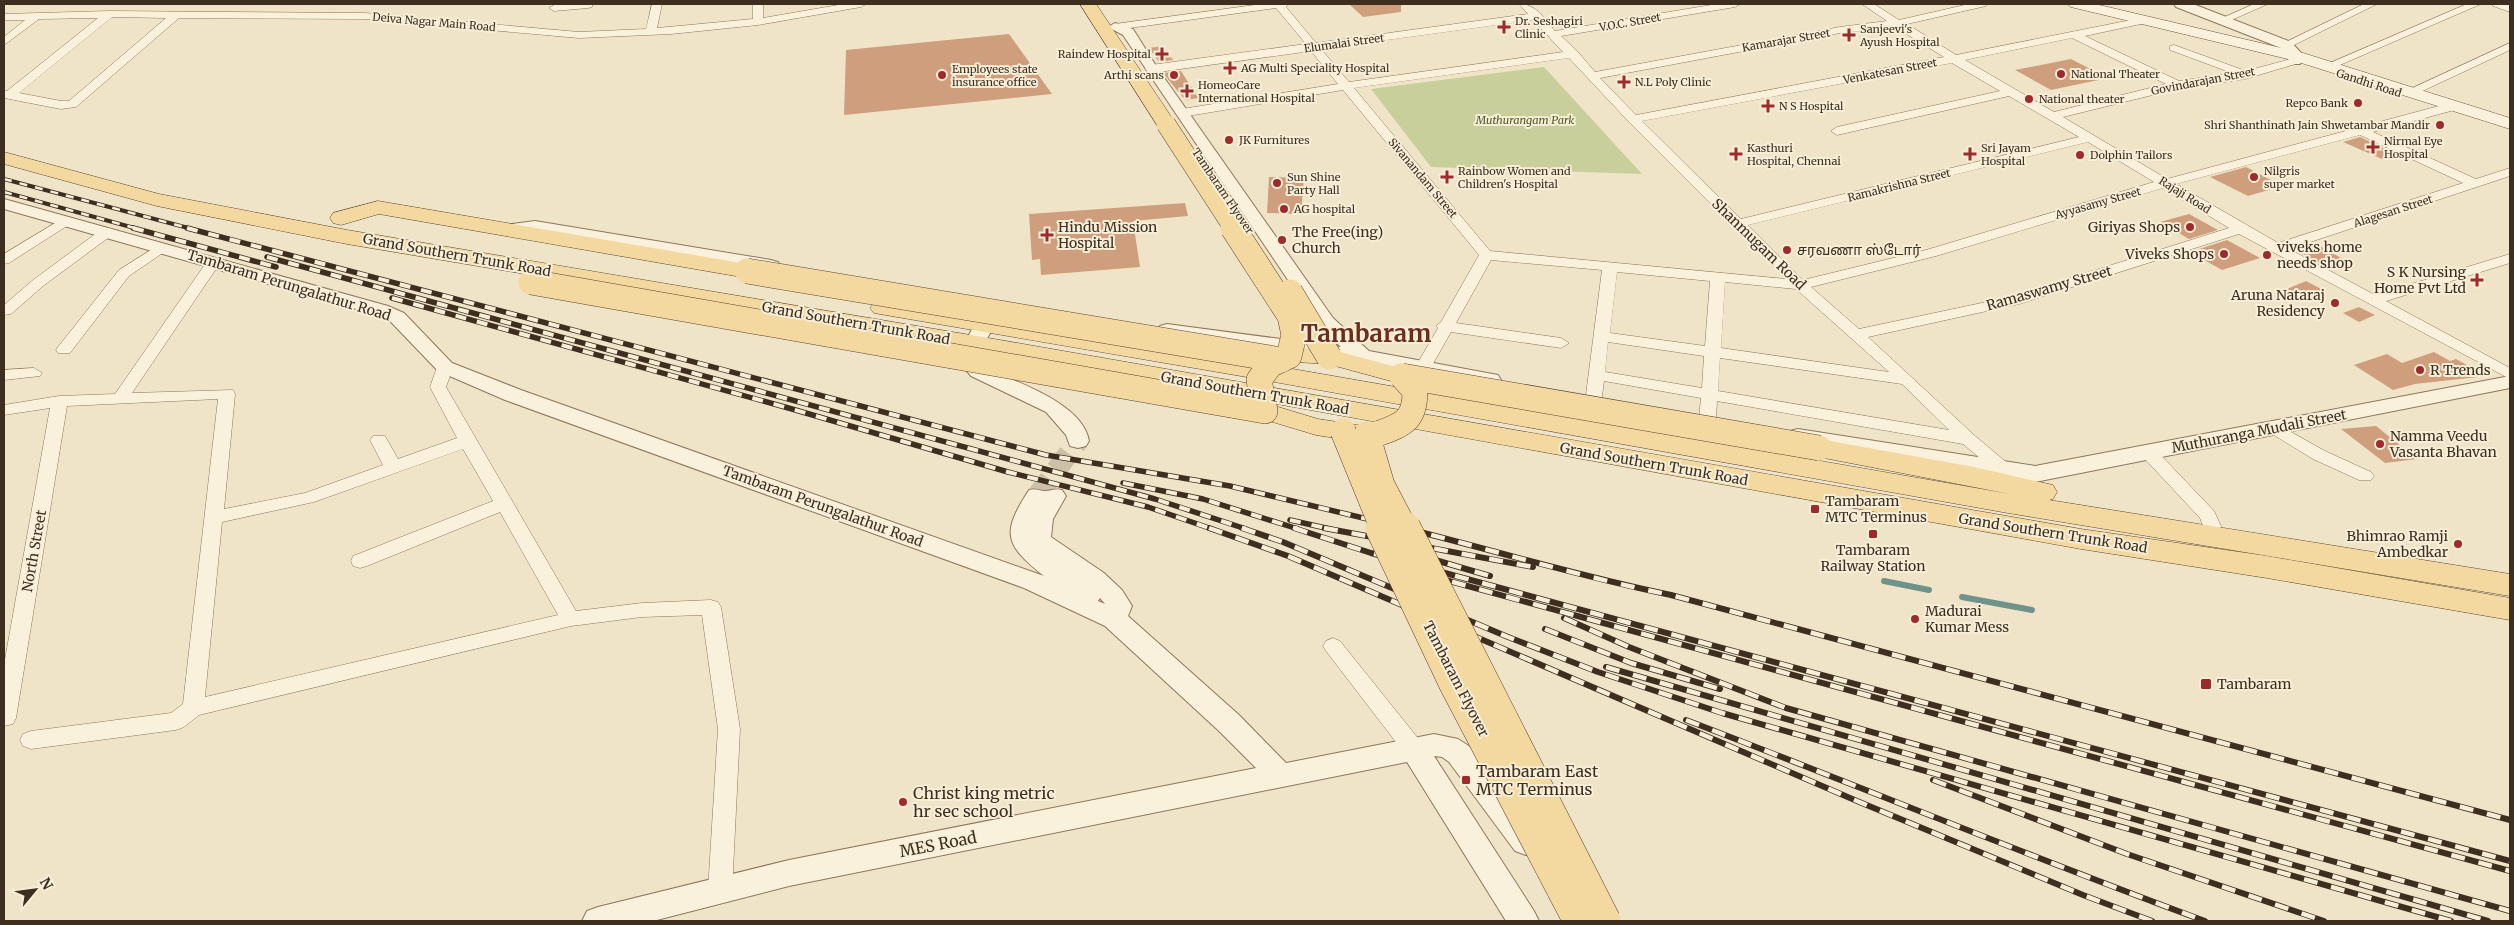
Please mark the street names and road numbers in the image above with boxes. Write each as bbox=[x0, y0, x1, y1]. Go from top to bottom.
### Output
street label: Deiva Nagar Main Road bbox=[372, 10, 497, 34]
street label: V.O.C. Street bbox=[1597, 10, 1662, 34]
street label: Kamarajar Street bbox=[1741, 25, 1832, 55]
street label: Elumalai Street bbox=[1303, 30, 1386, 56]
street label: Venkatesan Street bbox=[1841, 55, 1939, 87]
street label: Govindarajan Street bbox=[2150, 64, 2257, 98]
street label: Gandhi Road bbox=[2335, 66, 2404, 100]
street label: Sivanandam Street bbox=[1386, 135, 1461, 221]
street label: Tambaram Flyover bbox=[1189, 145, 1257, 237]
street label: Ramakrishna Street bbox=[1846, 165, 1953, 205]
street label: Rajaji Road bbox=[2156, 174, 2214, 217]
street label: Ayyasamy Street bbox=[2053, 184, 2143, 222]
street label: Alagesan Street bbox=[2351, 191, 2435, 231]
street label: Shanmugam Road bbox=[1708, 195, 1810, 294]
street label: Grand Southern Trunk Road bbox=[361, 230, 553, 281]
street label: Tambaram Perungalathur Road bbox=[185, 245, 394, 325]
street label: Ramaswamy Street bbox=[1984, 261, 2114, 315]
street label: Grand Southern Trunk Road bbox=[760, 298, 952, 349]
street label: Grand Southern Trunk Road bbox=[1159, 368, 1351, 419]
street label: Muthuranga Mudali Street bbox=[2170, 405, 2349, 457]
street label: Grand Southern Trunk Road bbox=[1558, 439, 1750, 490]
street label: Tambaram Perungalathur Road bbox=[720, 461, 926, 551]
street label: North Street bbox=[18, 508, 50, 594]
street label: Grand Southern Trunk Road bbox=[1957, 509, 2149, 557]
street label: Tambaram Flyover bbox=[1419, 618, 1493, 740]
street label: MES Road bbox=[898, 827, 979, 861]

